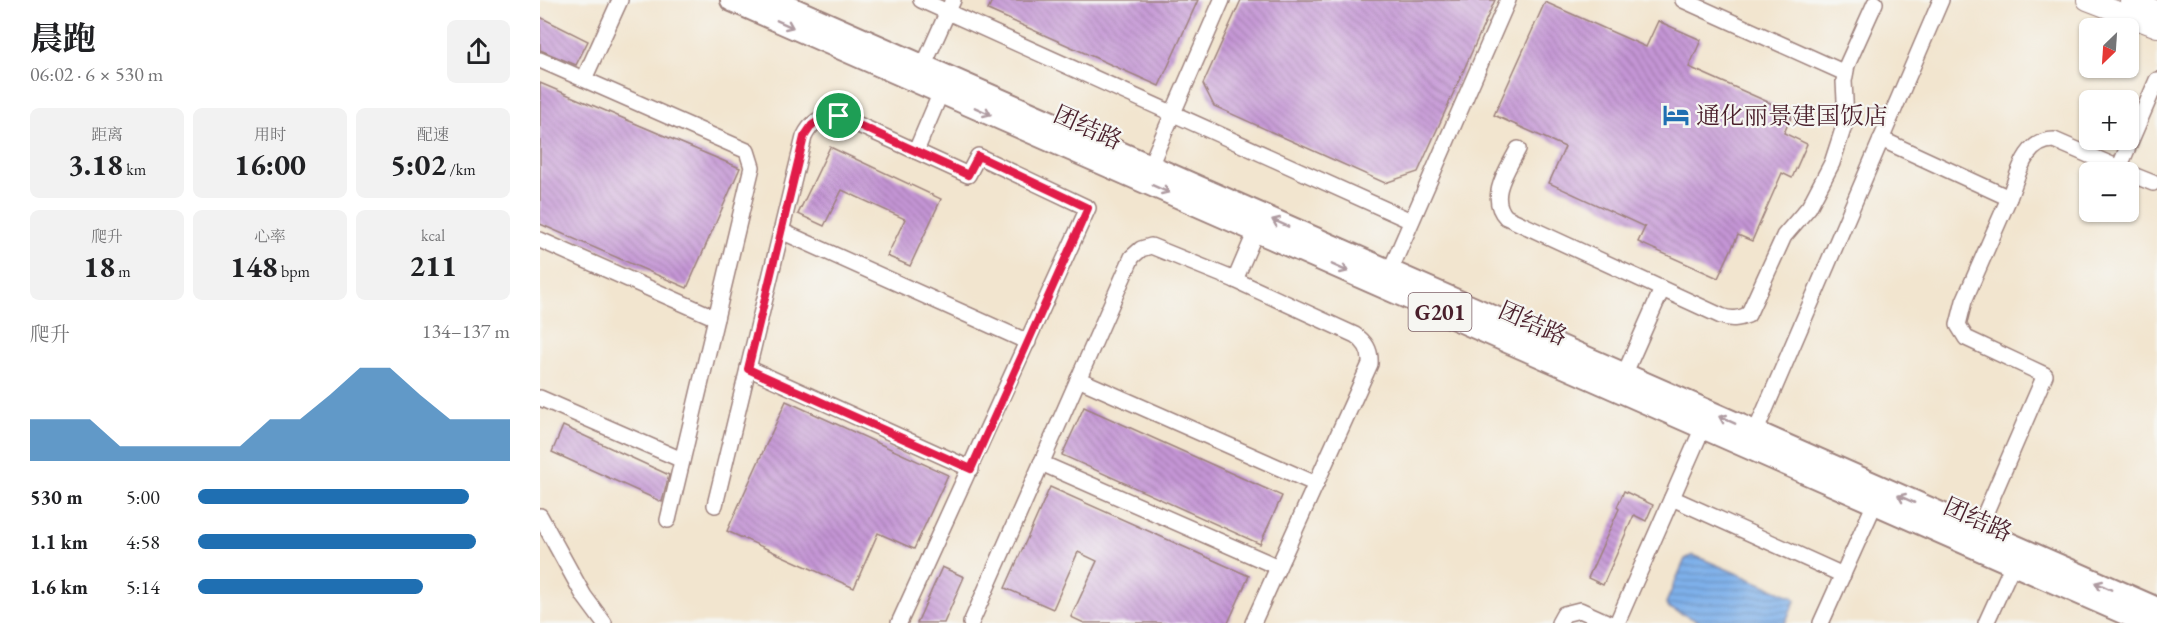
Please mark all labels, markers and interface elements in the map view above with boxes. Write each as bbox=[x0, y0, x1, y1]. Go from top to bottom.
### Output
text: 晨跑 bbox=[30, 17, 96, 60]
one-way arrow bbox=[776, 18, 794, 30]
north arrow bbox=[2079, 18, 2139, 78]
map controls bbox=[2079, 18, 2139, 222]
button: share bbox=[447, 20, 510, 83]
text: 06:02 · 6 × 530 m bbox=[30, 61, 163, 87]
pin bbox=[813, 90, 864, 141]
button: + bbox=[2079, 90, 2139, 150]
street label: 团结路 bbox=[1049, 98, 1127, 156]
icon: arrive bbox=[822, 99, 855, 132]
hotel icon: 通化丽景建国饭店 bbox=[1661, 100, 1691, 130]
place label: 通化丽景建国饭店 bbox=[1696, 100, 1888, 131]
one-way arrow bbox=[973, 105, 991, 117]
text: 距离 bbox=[91, 124, 123, 145]
text: 用时 bbox=[254, 124, 286, 145]
text: 配速 bbox=[417, 124, 449, 145]
text: 3.18 bbox=[68, 145, 123, 184]
text: 16:00 bbox=[234, 145, 306, 184]
text: 5:02 bbox=[390, 145, 446, 184]
text: km bbox=[123, 159, 146, 180]
text: /km bbox=[446, 159, 476, 180]
button: − bbox=[2079, 162, 2139, 222]
one-way arrow bbox=[1152, 184, 1170, 195]
one-way arrow bbox=[1271, 217, 1289, 228]
text: kcal bbox=[421, 225, 445, 246]
text: 爬升 bbox=[91, 226, 123, 247]
text: 心率 bbox=[254, 226, 286, 247]
text: 211 bbox=[409, 246, 457, 285]
text: 18 bbox=[83, 247, 115, 286]
text: 148 bbox=[230, 247, 278, 286]
text: m bbox=[115, 261, 131, 282]
text: bpm bbox=[278, 261, 310, 282]
one-way arrow bbox=[1330, 263, 1348, 274]
road number: G201 bbox=[1408, 293, 1472, 331]
street label: 团结路 bbox=[1494, 294, 1572, 352]
text: 134–137 m bbox=[422, 318, 510, 344]
text: 爬升 bbox=[30, 321, 70, 347]
one-way arrow bbox=[1719, 414, 1737, 425]
text: 530 m bbox=[30, 484, 83, 510]
text: 5:00 bbox=[126, 484, 160, 510]
street label: 团结路 bbox=[1939, 490, 2017, 548]
one-way arrow bbox=[1897, 492, 1915, 504]
text: 1.1 km bbox=[30, 529, 88, 555]
text: 4:58 bbox=[126, 529, 160, 555]
text: 1.6 km bbox=[30, 574, 88, 600]
text: 5:14 bbox=[126, 574, 160, 600]
one-way arrow bbox=[2095, 579, 2113, 591]

